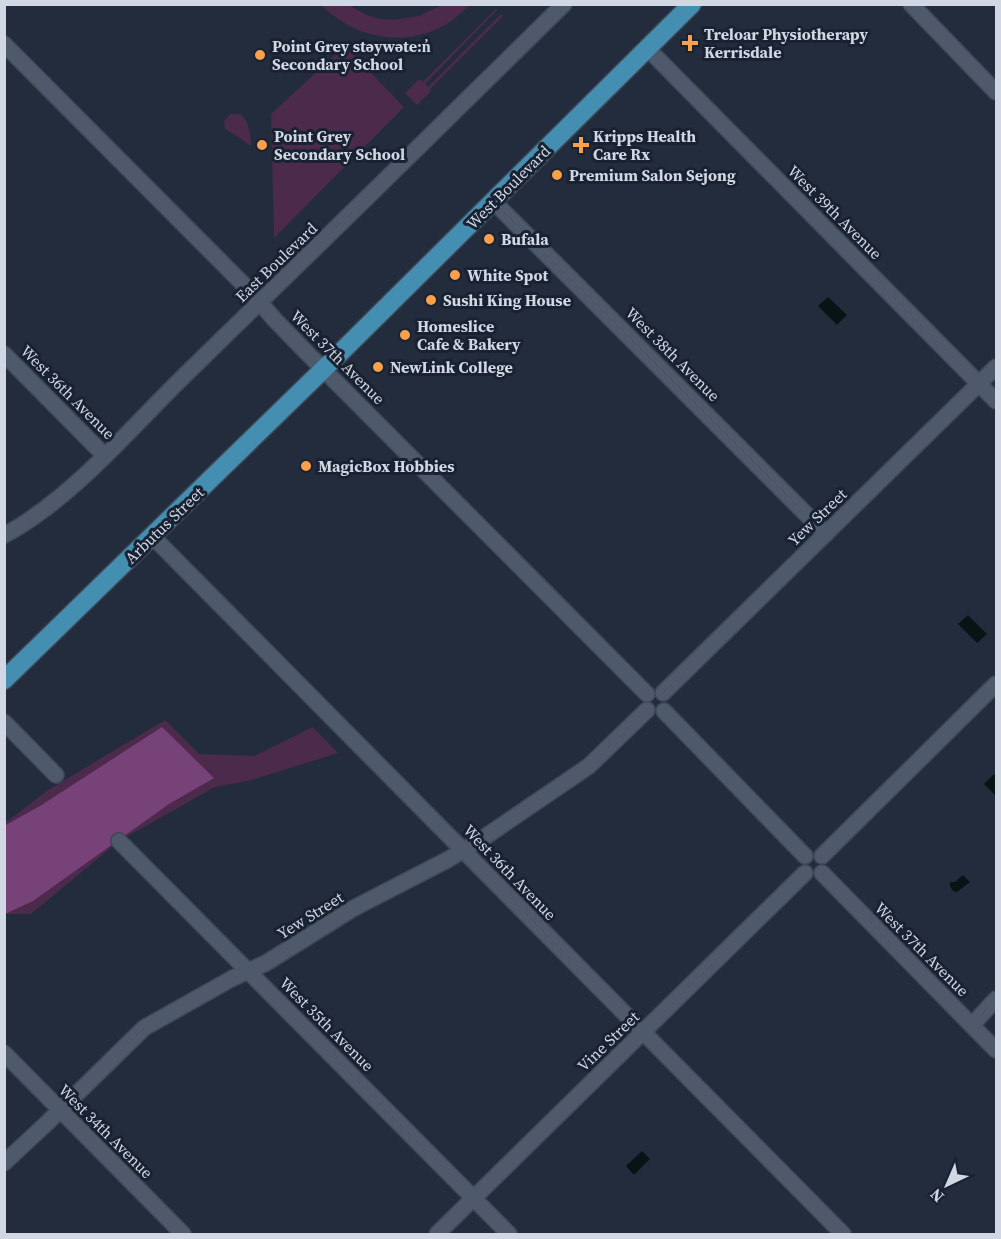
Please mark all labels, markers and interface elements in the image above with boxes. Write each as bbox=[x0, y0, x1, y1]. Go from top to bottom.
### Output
place label: Treloar Physiotherapy Kerrisdale bbox=[704, 23, 868, 63]
marker: Treloar Physiotherapy Kerrisdale bbox=[681, 34, 699, 52]
place label: Point Grey stəywəte:n̓ Secondary School bbox=[272, 35, 431, 75]
marker: Point Grey stəywəte:n̓ Secondary School bbox=[253, 48, 267, 62]
place label: Point Grey Secondary School bbox=[274, 125, 405, 165]
place label: Kripps Health Care Rx bbox=[593, 125, 696, 165]
marker: Point Grey Secondary School bbox=[255, 138, 269, 152]
marker: Kripps Health Care Rx bbox=[574, 138, 588, 152]
street label: West Boulevard bbox=[461, 140, 555, 234]
street label: West 39th Avenue bbox=[783, 160, 887, 264]
place label: Premium Salon Sejong bbox=[569, 164, 736, 186]
marker: Premium Salon Sejong bbox=[550, 168, 564, 182]
street label: East Boulevard bbox=[230, 217, 322, 307]
place label: Bufala bbox=[501, 228, 549, 250]
marker: Bufala bbox=[482, 232, 496, 246]
place label: White Spot bbox=[467, 264, 548, 286]
marker: White Spot bbox=[448, 268, 462, 282]
place label: Sushi King House bbox=[443, 289, 571, 311]
marker: Sushi King House bbox=[424, 293, 438, 307]
street label: West 38th Avenue bbox=[621, 302, 725, 406]
street label: West 37th Avenue bbox=[286, 305, 390, 409]
place label: Homeslice Cafe & Bakery bbox=[417, 315, 521, 355]
marker: Homeslice Cafe & Bakery bbox=[398, 328, 412, 342]
street label: West 36th Avenue bbox=[16, 340, 120, 444]
place label: NewLink College bbox=[390, 356, 513, 378]
marker: NewLink College bbox=[371, 360, 385, 374]
place label: MagicBox Hobbies bbox=[318, 455, 454, 477]
marker: MagicBox Hobbies bbox=[299, 459, 313, 473]
street label: Arbutus Street bbox=[120, 481, 209, 568]
street label: Yew Street bbox=[783, 483, 852, 551]
street label: West 36th Avenue bbox=[459, 819, 561, 925]
street label: Yew Street bbox=[273, 886, 348, 944]
street label: West 37th Avenue bbox=[870, 897, 974, 1001]
street label: West 35th Avenue bbox=[275, 972, 379, 1076]
street label: Vine Street bbox=[572, 1005, 644, 1076]
street label: West 34th Avenue bbox=[54, 1079, 158, 1183]
north arrow bbox=[917, 1155, 977, 1215]
text: N bbox=[924, 1184, 948, 1208]

